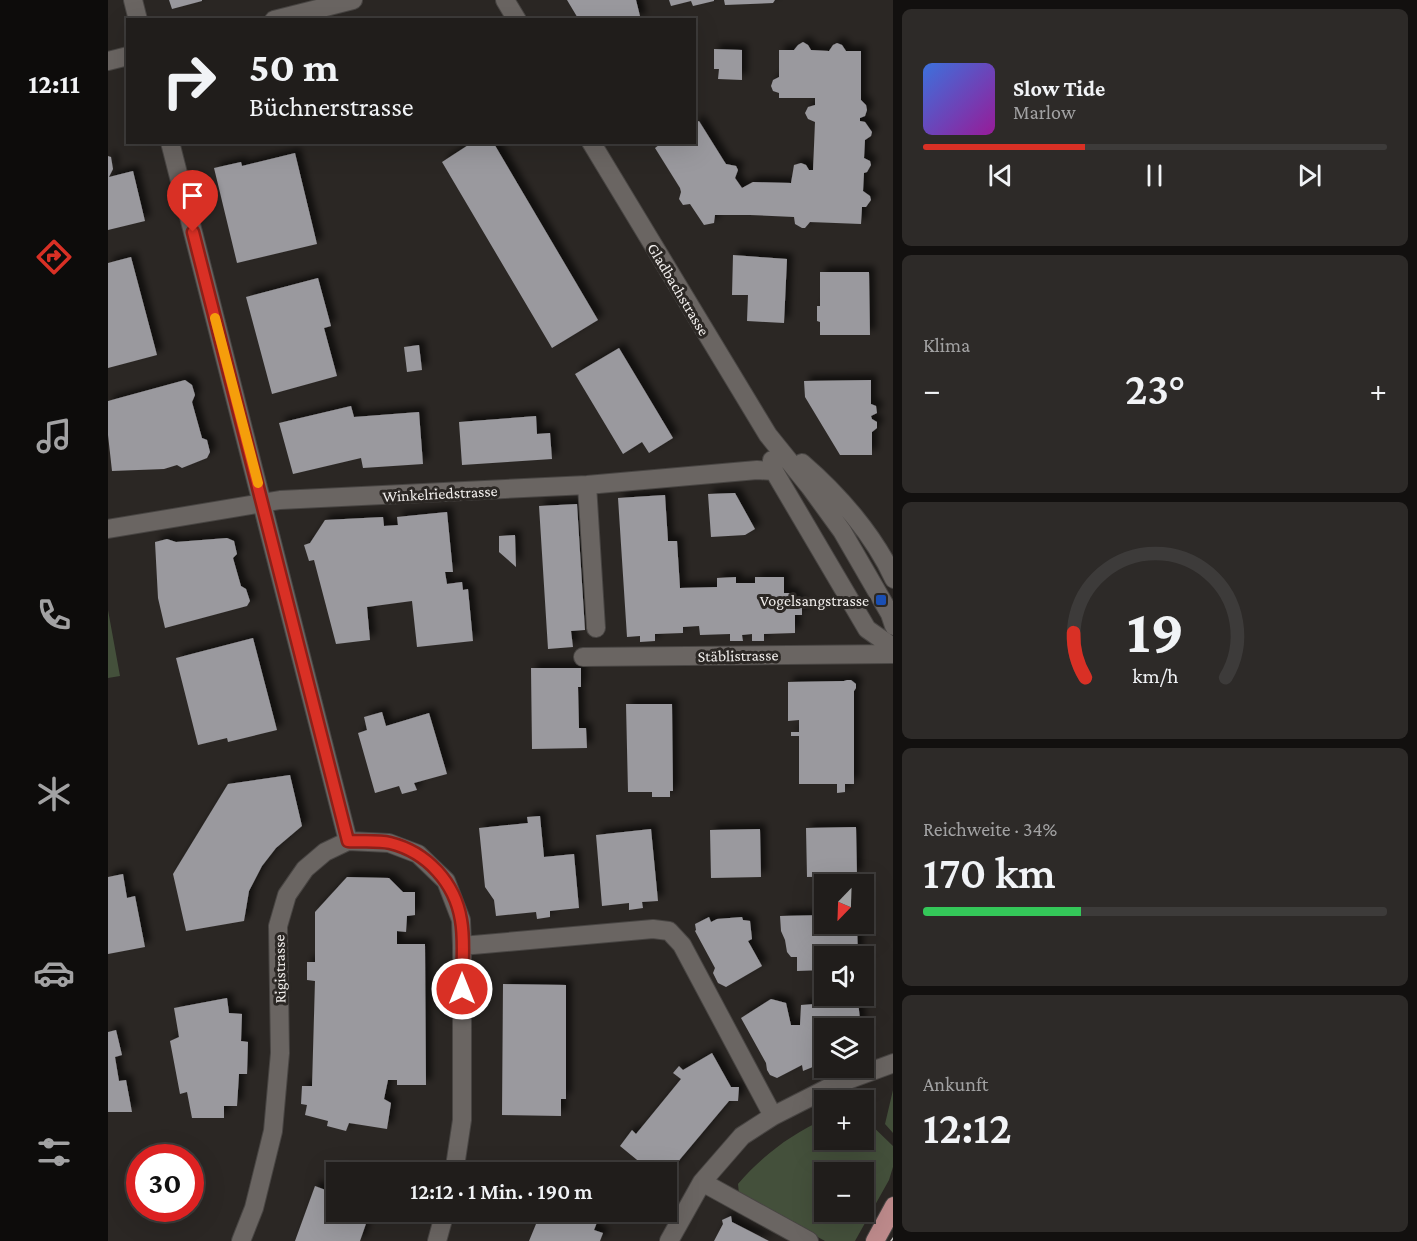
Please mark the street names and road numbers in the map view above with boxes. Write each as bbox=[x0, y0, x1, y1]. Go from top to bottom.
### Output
street label: Gladbachstrasse bbox=[644, 240, 713, 339]
street label: Winkelriedstrasse bbox=[382, 482, 498, 505]
street label: Stäblistrasse bbox=[698, 646, 778, 665]
street label: Rigistrasse bbox=[270, 934, 290, 1004]

